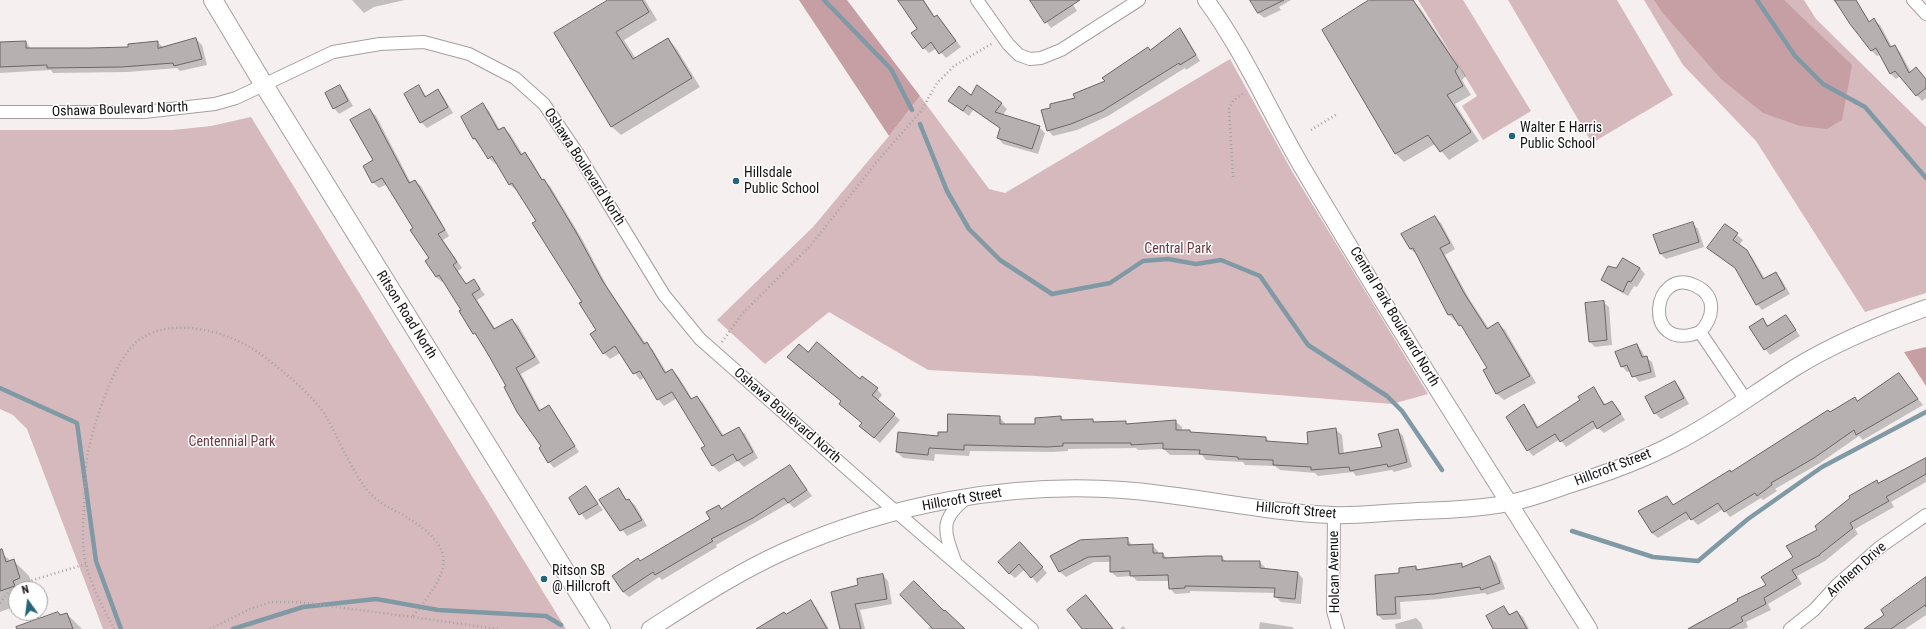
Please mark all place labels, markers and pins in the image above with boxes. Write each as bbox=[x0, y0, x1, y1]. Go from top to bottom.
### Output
place label: Walter E Harris Public School bbox=[1520, 120, 1602, 152]
marker: Walter E Harris Public School bbox=[1507, 131, 1517, 141]
place label: Hillsdale Public School bbox=[744, 165, 819, 198]
marker: Hillsdale Public School bbox=[731, 176, 741, 186]
place label: Ritson SB @ Hillcroft bbox=[552, 563, 610, 596]
marker: Ritson SB @ Hillcroft bbox=[539, 574, 549, 584]

